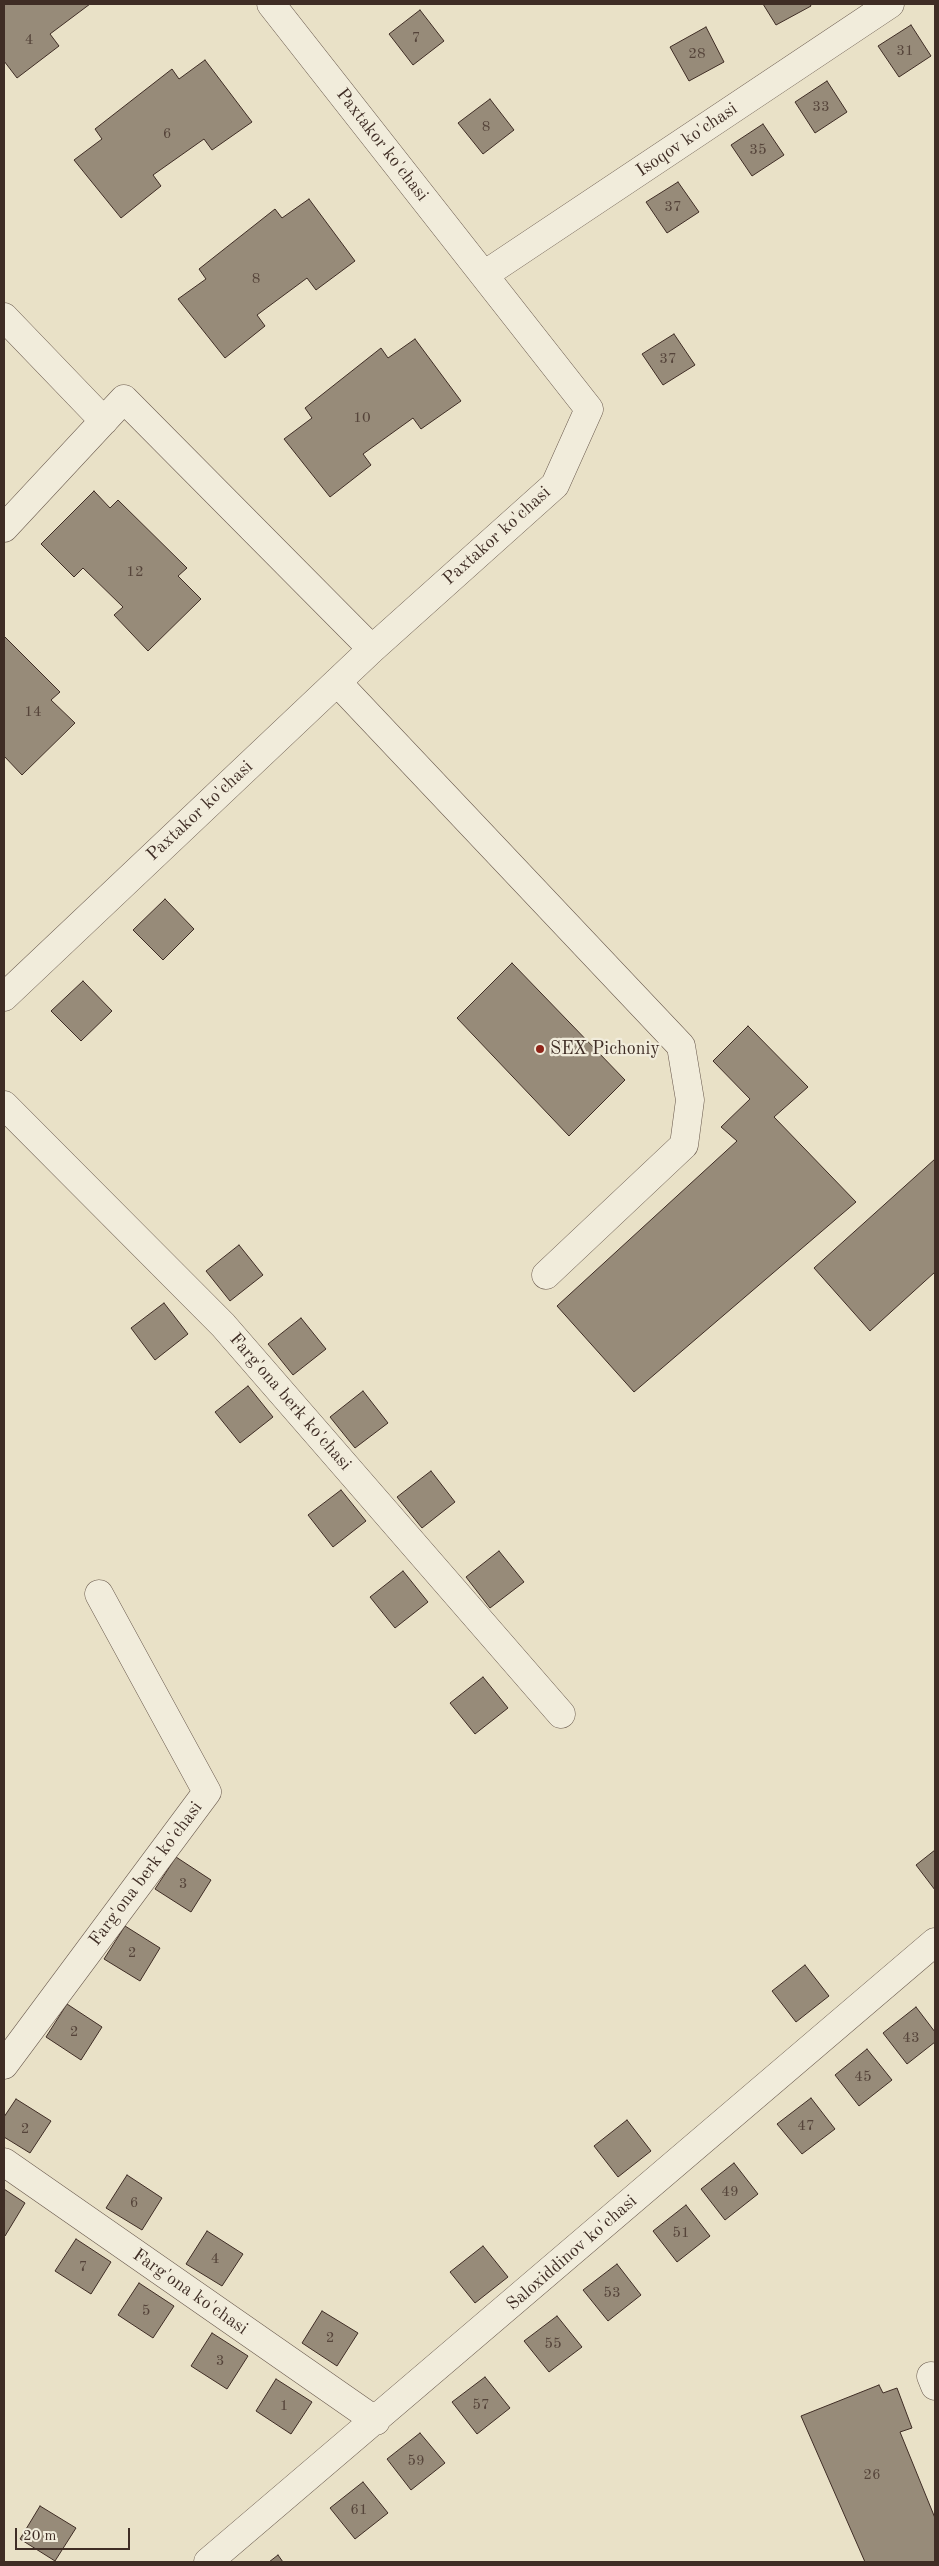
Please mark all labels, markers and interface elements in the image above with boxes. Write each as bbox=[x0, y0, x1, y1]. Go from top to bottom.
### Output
house number: 7 bbox=[412, 29, 420, 47]
house number: 4 bbox=[25, 31, 33, 49]
house number: 31 bbox=[896, 42, 914, 60]
house number: 28 bbox=[688, 45, 706, 63]
street label: Paxtakor ko'chasi bbox=[331, 84, 433, 206]
street label: Isoqov ko'chasi bbox=[632, 98, 742, 182]
house number: 33 bbox=[812, 98, 830, 116]
house number: 8 bbox=[482, 118, 490, 136]
house number: 6 bbox=[163, 125, 171, 143]
house number: 35 bbox=[749, 141, 767, 159]
house number: 37 bbox=[664, 198, 682, 216]
house number: 8 bbox=[252, 270, 260, 288]
house number: 37 bbox=[659, 350, 677, 368]
house number: 10 bbox=[353, 409, 371, 427]
street label: Paxtakor ko'chasi bbox=[439, 482, 555, 590]
house number: 12 bbox=[126, 563, 144, 581]
house number: 14 bbox=[24, 703, 42, 721]
street label: Paxtakor ko'chasi bbox=[142, 756, 258, 866]
place label: SEX Pichoniy bbox=[550, 1038, 660, 1060]
marker: SEX Pichoniy bbox=[534, 1043, 546, 1055]
street label: Farg'ona berk ko'chasi bbox=[224, 1329, 356, 1475]
street label: Farg'ona berk ko'chasi bbox=[85, 1798, 207, 1950]
house number: 3 bbox=[179, 1875, 187, 1893]
house number: 2 bbox=[128, 1944, 136, 1962]
house number: 2 bbox=[70, 2023, 78, 2041]
house number: 43 bbox=[902, 2029, 920, 2047]
house number: 45 bbox=[854, 2068, 872, 2086]
house number: 47 bbox=[797, 2117, 815, 2135]
house number: 2 bbox=[21, 2120, 29, 2138]
house number: 49 bbox=[721, 2183, 739, 2201]
street label: Saloxiddinov ko'chasi bbox=[502, 2191, 642, 2315]
house number: 6 bbox=[130, 2194, 138, 2212]
house number: 51 bbox=[672, 2224, 690, 2242]
street label: Farg'ona ko'chasi bbox=[128, 2244, 252, 2340]
house number: 4 bbox=[211, 2250, 219, 2268]
house number: 7 bbox=[79, 2258, 87, 2276]
house number: 53 bbox=[603, 2284, 621, 2302]
house number: 5 bbox=[142, 2302, 150, 2320]
house number: 2 bbox=[326, 2329, 334, 2347]
house number: 55 bbox=[544, 2335, 562, 2353]
house number: 3 bbox=[216, 2352, 224, 2370]
house number: 57 bbox=[472, 2396, 490, 2414]
house number: 1 bbox=[280, 2397, 288, 2415]
house number: 59 bbox=[407, 2452, 425, 2470]
house number: 26 bbox=[863, 2466, 881, 2484]
house number: 61 bbox=[350, 2501, 368, 2519]
scale bar bbox=[18, 2518, 132, 2550]
text: 20 m bbox=[23, 2529, 57, 2544]

